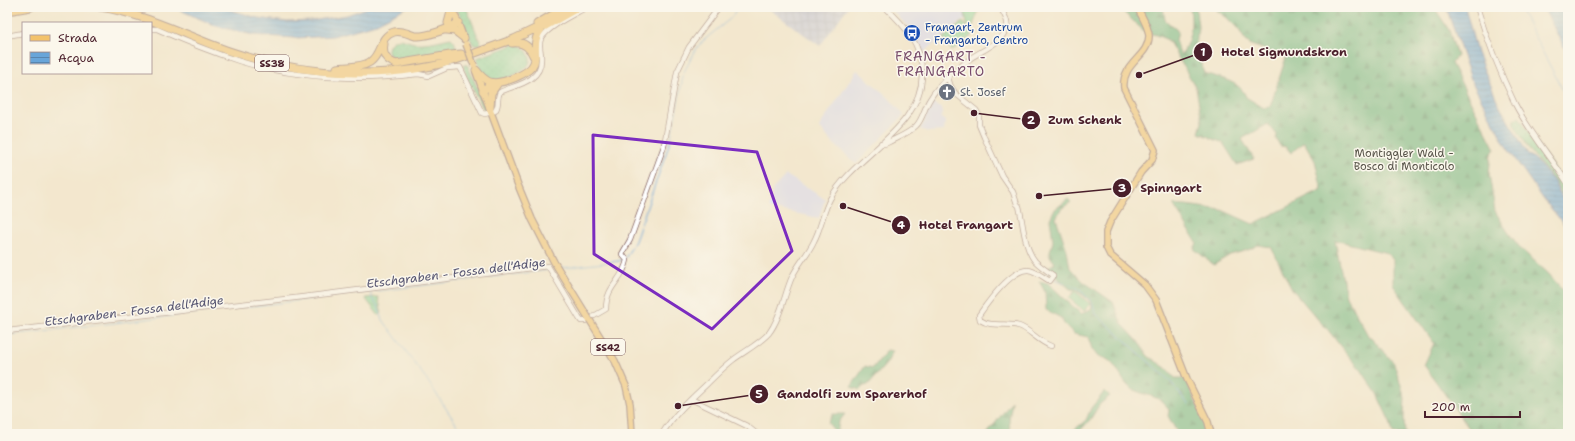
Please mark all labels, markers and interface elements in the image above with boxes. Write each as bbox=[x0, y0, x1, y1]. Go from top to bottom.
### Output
place label: Frangart, Zentrum - Frangarto, Centro bbox=[925, 20, 1029, 48]
legend bbox=[22, 22, 152, 74]
bus stop icon: Frangart, Zentrum - Frangarto, Centro bbox=[902, 23, 922, 43]
text: Strada bbox=[58, 30, 98, 46]
callout: Hotel Sigmundskron bbox=[1193, 40, 1355, 64]
text: 1 bbox=[1200, 44, 1206, 60]
text: Hotel Sigmundskron bbox=[1221, 44, 1347, 60]
district label: FRANGART - FRANGARTO bbox=[895, 48, 987, 80]
text: Acqua bbox=[58, 50, 94, 66]
road number: SS38 bbox=[255, 55, 289, 71]
church icon: St. Josef bbox=[937, 82, 957, 102]
place label: St. Josef bbox=[960, 85, 1007, 100]
callout: Zum Schenk bbox=[1021, 108, 1130, 132]
text: 2 bbox=[1027, 112, 1036, 128]
text: Zum Schenk bbox=[1048, 112, 1122, 128]
park label: Montiggler Wald - Bosco di Monticolo bbox=[1354, 146, 1455, 174]
callout: Spinngart bbox=[1112, 176, 1210, 200]
text: 3 bbox=[1118, 180, 1126, 196]
text: Spinngart bbox=[1140, 180, 1202, 196]
callout: Hotel Frangart bbox=[891, 213, 1022, 237]
text: 4 bbox=[897, 217, 906, 233]
text: Hotel Frangart bbox=[919, 217, 1013, 233]
water label: Etschgraben - Fossa dell'Adige bbox=[365, 254, 547, 292]
water label: Etschgraben - Fossa dell'Adige bbox=[43, 292, 225, 330]
road number: SS42 bbox=[591, 339, 625, 355]
callout: Gandolfi zum Sparerhof bbox=[749, 382, 935, 406]
text: 5 bbox=[755, 386, 763, 402]
text: Gandolfi zum Sparerhof bbox=[777, 386, 927, 402]
scale bar bbox=[1425, 393, 1520, 419]
text: 200 m bbox=[1431, 399, 1470, 415]

